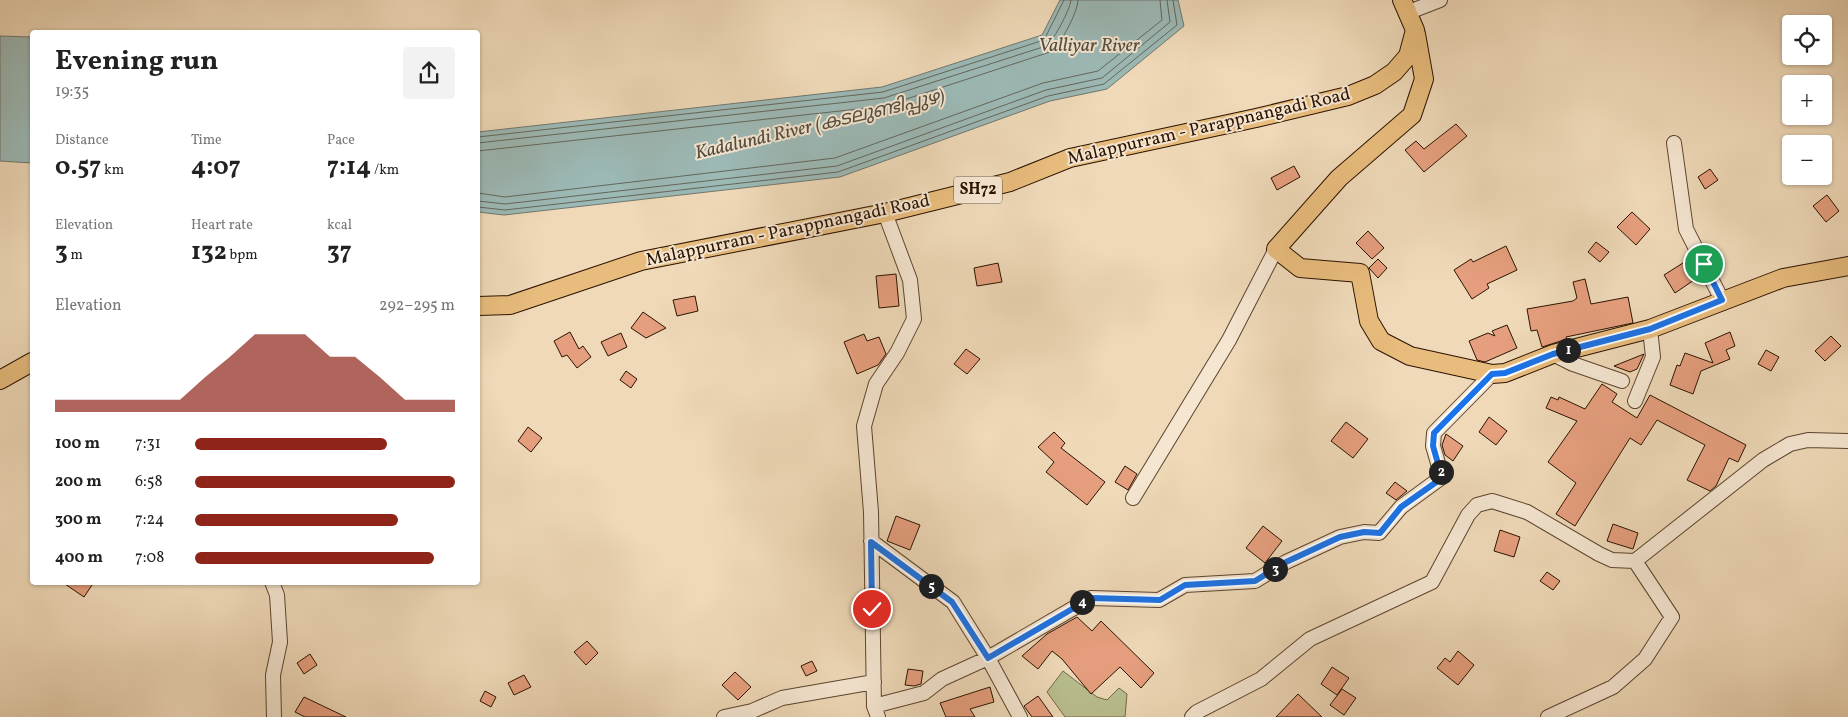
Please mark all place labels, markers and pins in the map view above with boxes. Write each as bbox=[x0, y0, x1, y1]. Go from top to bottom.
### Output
pin bbox=[1683, 243, 1725, 285]
pin: 1 bbox=[1556, 338, 1580, 362]
pin: 2 bbox=[1428, 460, 1454, 484]
pin: 3 bbox=[1262, 556, 1288, 582]
pin: 5 bbox=[918, 574, 944, 598]
pin bbox=[851, 588, 893, 630]
pin: 4 bbox=[1070, 590, 1094, 614]

